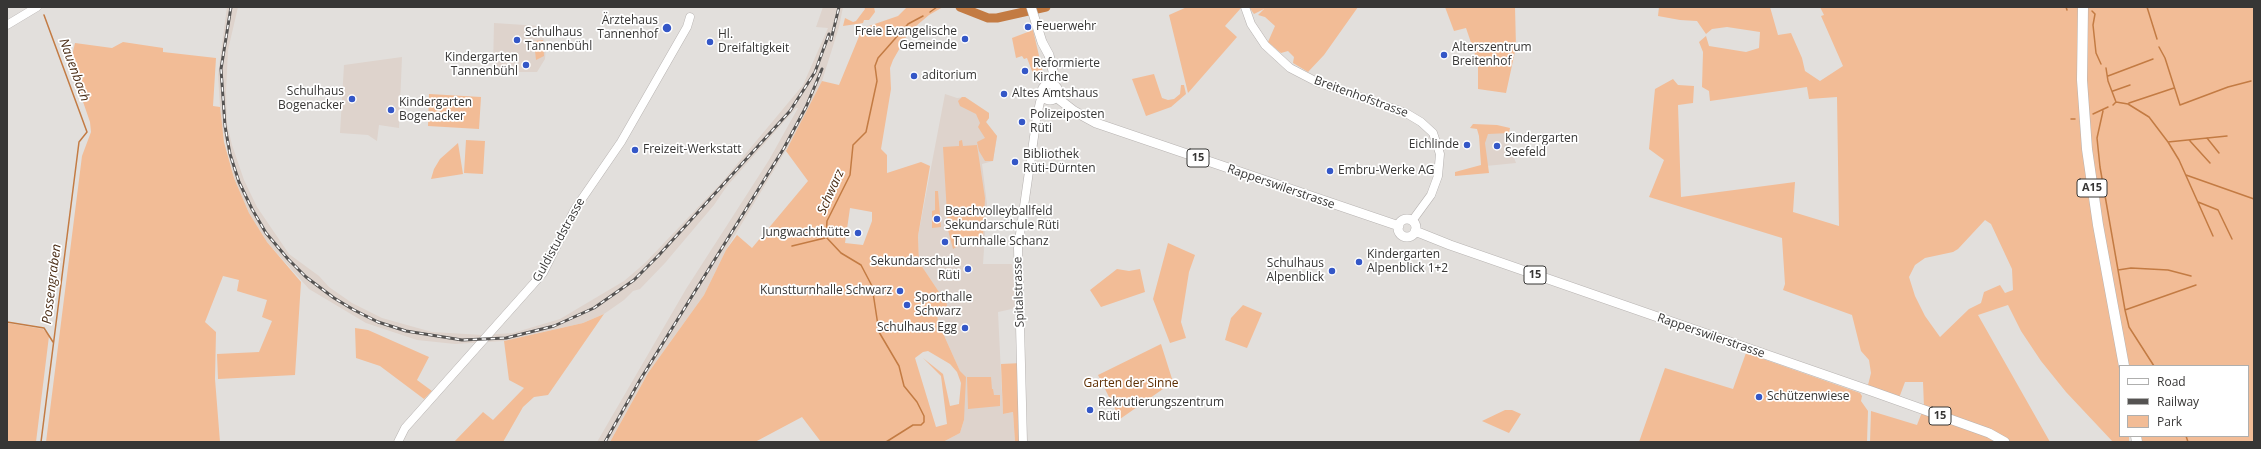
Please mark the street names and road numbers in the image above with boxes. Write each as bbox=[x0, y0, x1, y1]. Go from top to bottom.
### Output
street label: Breitenhofstrasse bbox=[1312, 73, 1410, 121]
road number: 15 bbox=[1187, 149, 1209, 167]
street label: Rapperswilerstrasse bbox=[1225, 162, 1337, 212]
road number: A15 bbox=[2077, 179, 2107, 197]
street label: Guldistudstrasse bbox=[530, 195, 588, 285]
street label: Spitalstrasse bbox=[1011, 256, 1027, 328]
road number: 15 bbox=[1524, 266, 1546, 284]
street label: Rapperswilerstrasse bbox=[1655, 311, 1767, 361]
road number: 15 bbox=[1929, 407, 1951, 425]

